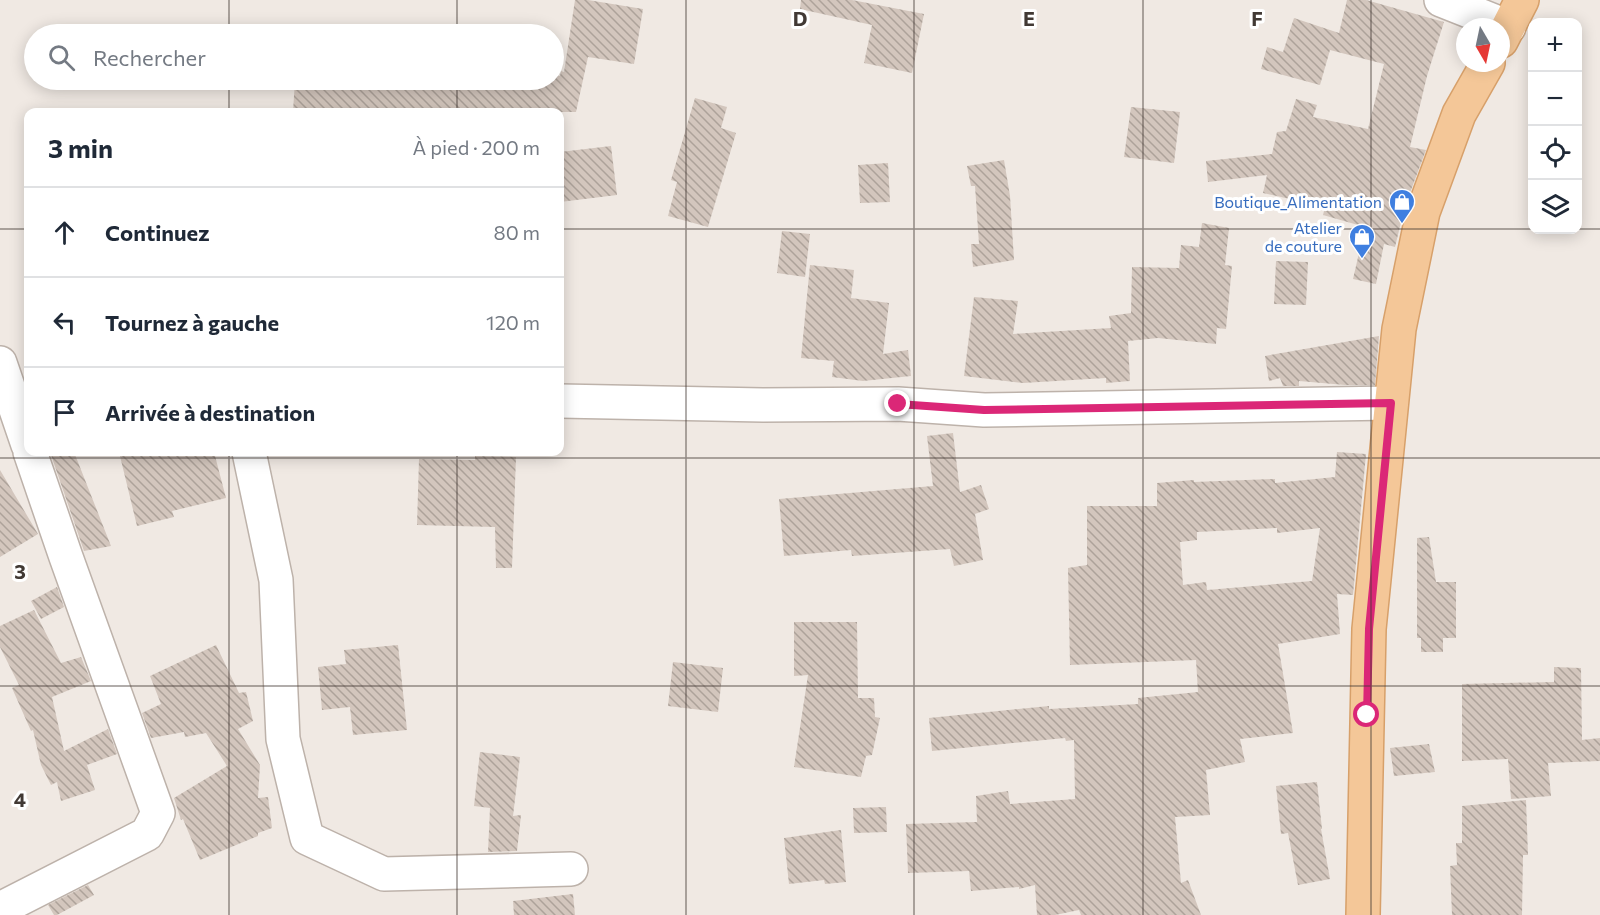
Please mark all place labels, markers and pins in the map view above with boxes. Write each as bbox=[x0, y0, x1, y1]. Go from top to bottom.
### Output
shop icon: Boutique_Alimentation bbox=[1387, 187, 1417, 225]
place label: Boutique_Alimentation bbox=[1214, 192, 1382, 211]
place label: Atelier de couture bbox=[1265, 218, 1343, 255]
shop icon: Atelier de couture bbox=[1347, 222, 1377, 260]

